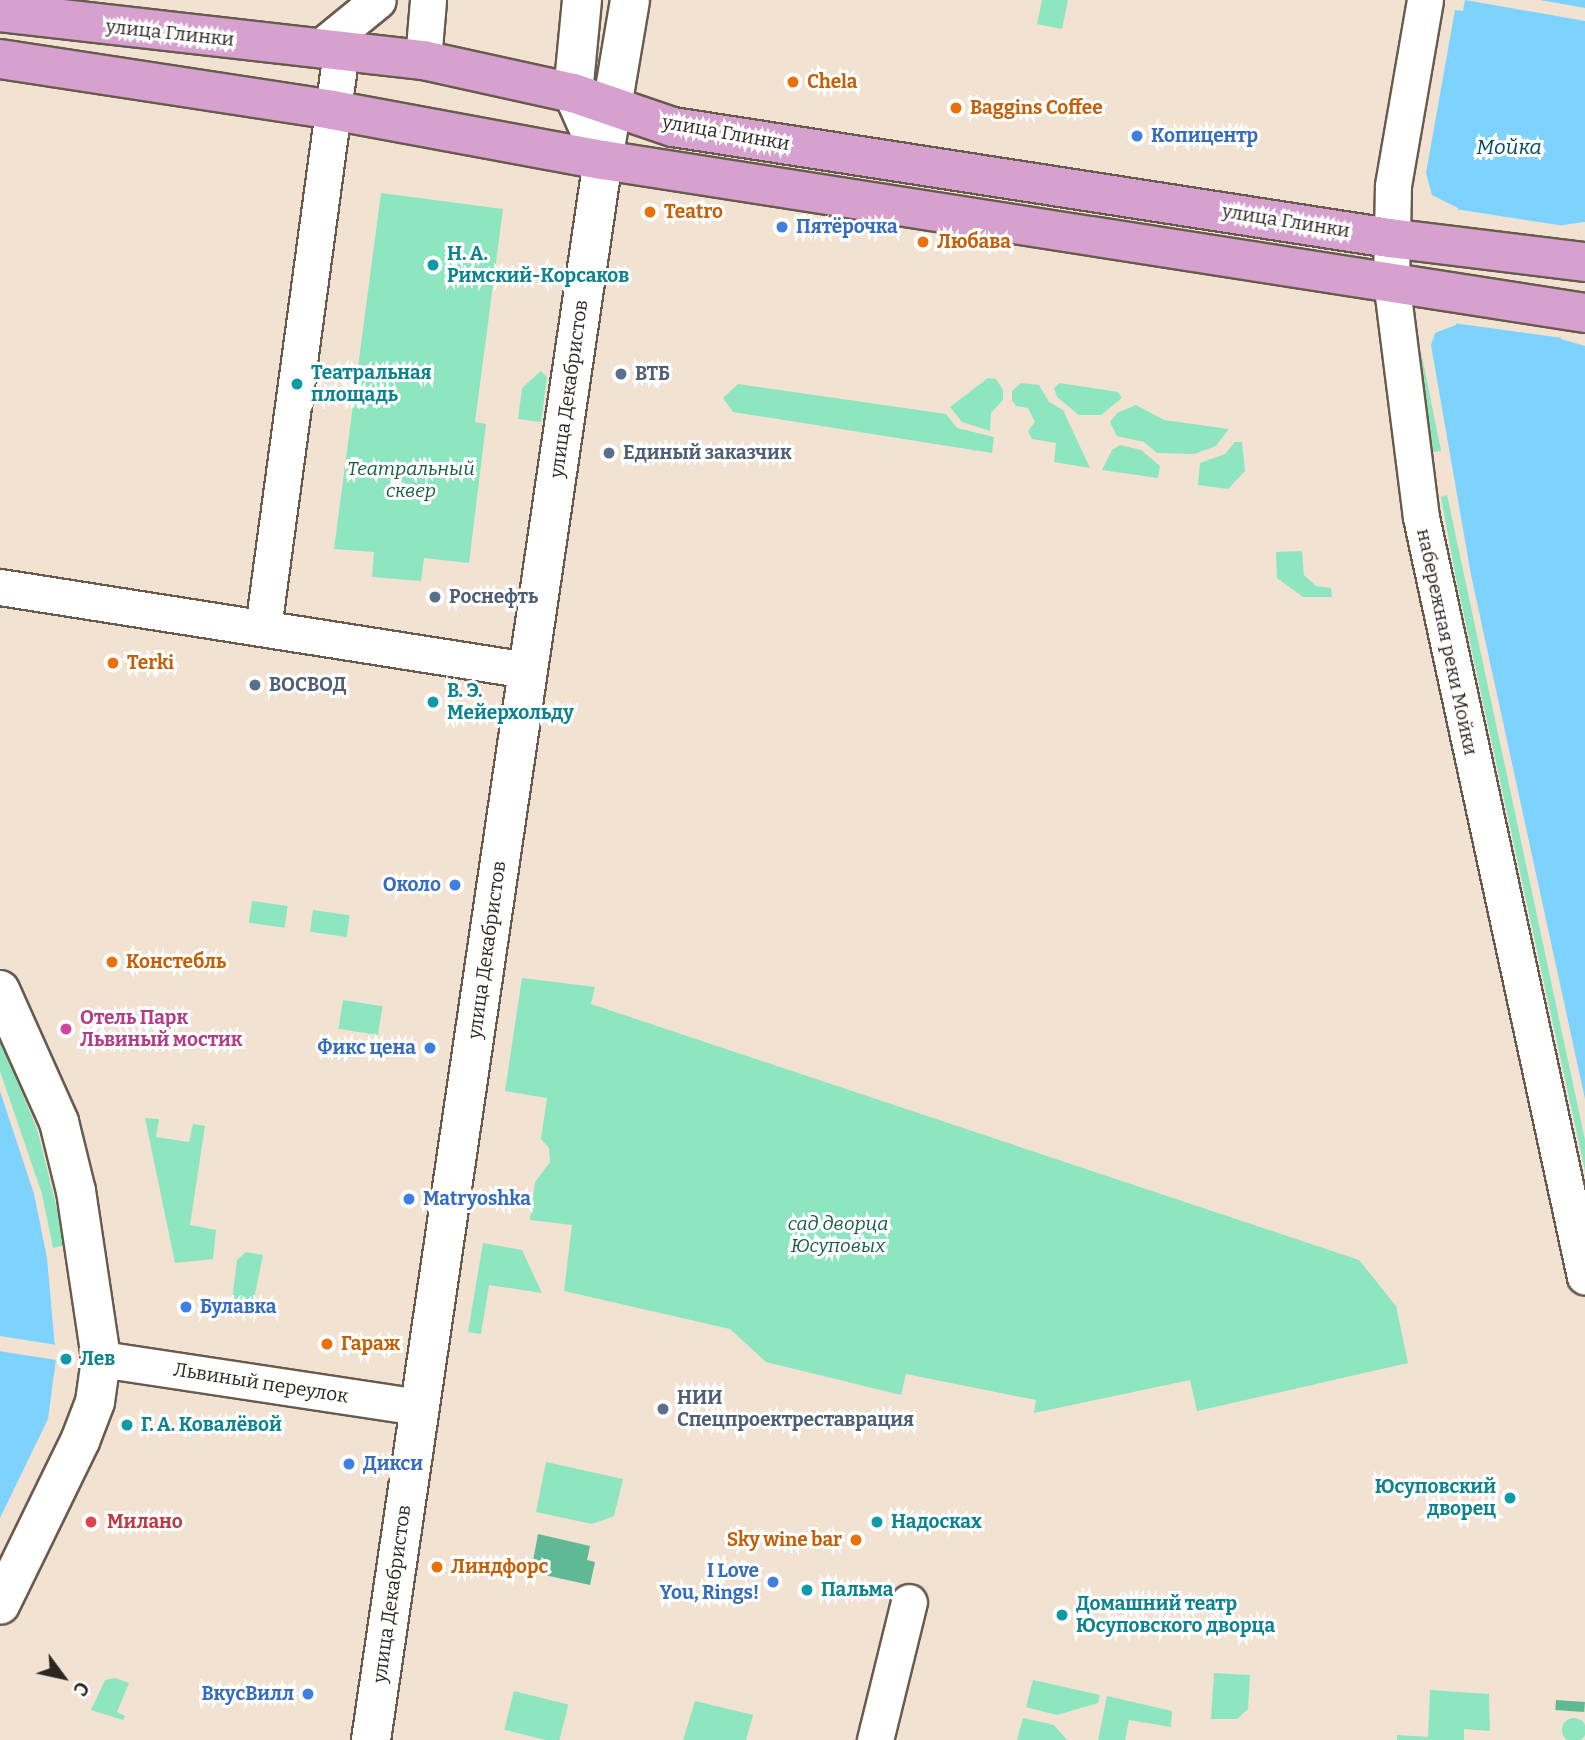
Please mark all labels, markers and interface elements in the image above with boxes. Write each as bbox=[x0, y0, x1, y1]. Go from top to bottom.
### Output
street label: улица Глинки bbox=[105, 15, 235, 51]
place label: Chela bbox=[807, 71, 858, 93]
marker: Chela bbox=[785, 74, 801, 90]
place label: Baggins Coffee bbox=[970, 97, 1103, 119]
marker: Baggins Coffee bbox=[948, 100, 964, 116]
street label: улица Глинки bbox=[661, 111, 791, 155]
place label: Копицентр bbox=[1151, 125, 1258, 147]
marker: Копицентр bbox=[1129, 128, 1145, 144]
water label: Мойка bbox=[1476, 134, 1542, 160]
street label: улица Глинки bbox=[1221, 200, 1351, 242]
place label: Teatro bbox=[664, 201, 723, 223]
marker: Teatro bbox=[642, 204, 658, 220]
place label: Пятёрочка bbox=[796, 216, 898, 238]
marker: Пятёрочка bbox=[774, 219, 790, 235]
place label: Любава bbox=[937, 231, 1011, 253]
marker: Любава bbox=[915, 234, 931, 250]
place label: Н. А. Римский-Корсаков bbox=[447, 243, 629, 287]
marker: Н. А. Римский-Корсаков bbox=[425, 257, 441, 273]
street label: улица Декабристов bbox=[545, 298, 593, 480]
place label: Театральная площадь bbox=[311, 362, 432, 406]
place label: ВТБ bbox=[635, 363, 670, 385]
marker: ВТБ bbox=[613, 366, 629, 382]
marker: Театральная площадь bbox=[289, 376, 305, 392]
place label: Единый заказчик bbox=[623, 442, 792, 464]
marker: Единый заказчик bbox=[601, 445, 617, 461]
park label: Театральный сквер bbox=[347, 458, 475, 502]
street label: набережная реки Мойки bbox=[1412, 527, 1482, 757]
place label: Роснефть bbox=[449, 586, 538, 608]
marker: Роснефть bbox=[427, 589, 443, 605]
place label: Terki bbox=[127, 652, 174, 674]
marker: Terki bbox=[105, 655, 121, 671]
place label: ВОСВОД bbox=[269, 674, 346, 696]
marker: ВОСВОД bbox=[247, 677, 263, 693]
place label: В. Э. Мейерхольду bbox=[447, 680, 574, 724]
marker: В. Э. Мейерхольду bbox=[425, 694, 441, 710]
street label: улица Декабристов bbox=[463, 859, 511, 1041]
place label: Около bbox=[383, 874, 441, 896]
marker: Около bbox=[447, 877, 463, 893]
place label: Констебль bbox=[126, 951, 226, 973]
marker: Констебль bbox=[104, 954, 120, 970]
place label: Отель Парк Львиный мостик bbox=[80, 1007, 242, 1051]
marker: Отель Парк Львиный мостик bbox=[58, 1021, 74, 1037]
place label: Фикс цена bbox=[317, 1037, 416, 1059]
marker: Фикс цена bbox=[422, 1040, 438, 1056]
place label: Matryoshka bbox=[423, 1188, 531, 1210]
marker: Matryoshka bbox=[401, 1191, 417, 1207]
park label: сад дворца Юсуповых bbox=[788, 1213, 888, 1257]
place label: Булавка bbox=[200, 1296, 276, 1318]
marker: Булавка bbox=[178, 1299, 194, 1315]
place label: Гараж bbox=[341, 1333, 400, 1355]
marker: Гараж bbox=[319, 1336, 335, 1352]
place label: Лев bbox=[80, 1348, 115, 1370]
marker: Лев bbox=[58, 1351, 74, 1367]
street label: Львиный переулок bbox=[172, 1358, 350, 1408]
place label: НИИ Спецпроектреставрация bbox=[677, 1387, 914, 1431]
marker: НИИ Спецпроектреставрация bbox=[655, 1401, 671, 1417]
place label: Г. А. Ковалёвой bbox=[141, 1414, 282, 1436]
marker: Г. А. Ковалёвой bbox=[119, 1417, 135, 1433]
place label: Дикси bbox=[363, 1453, 423, 1475]
marker: Дикси bbox=[341, 1456, 357, 1472]
place label: Юсуповский дворец bbox=[1375, 1476, 1496, 1520]
marker: Юсуповский дворец bbox=[1502, 1490, 1518, 1506]
street label: улица Декабристов bbox=[368, 1503, 416, 1685]
place label: Милано bbox=[107, 1511, 183, 1533]
place label: Надосках bbox=[891, 1511, 982, 1533]
marker: Милано bbox=[81, 1512, 101, 1532]
marker: Надосках bbox=[869, 1514, 885, 1530]
place label: Sky wine bar bbox=[727, 1529, 842, 1551]
marker: Sky wine bar bbox=[848, 1532, 864, 1548]
place label: Линдфорс bbox=[451, 1556, 548, 1578]
marker: Линдфорс bbox=[429, 1559, 445, 1575]
place label: I Love You, Rings! bbox=[660, 1560, 759, 1604]
marker: I Love You, Rings! bbox=[765, 1574, 781, 1590]
place label: Пальма bbox=[821, 1579, 893, 1601]
marker: Пальма bbox=[799, 1582, 815, 1598]
place label: Домашний театр Юсуповского дворца bbox=[1076, 1593, 1275, 1637]
marker: Домашний театр Юсуповского дворца bbox=[1054, 1607, 1070, 1623]
north arrow bbox=[28, 1642, 98, 1712]
text: С bbox=[68, 1677, 94, 1700]
place label: ВкусВилл bbox=[202, 1683, 294, 1705]
marker: ВкусВилл bbox=[300, 1686, 316, 1702]

